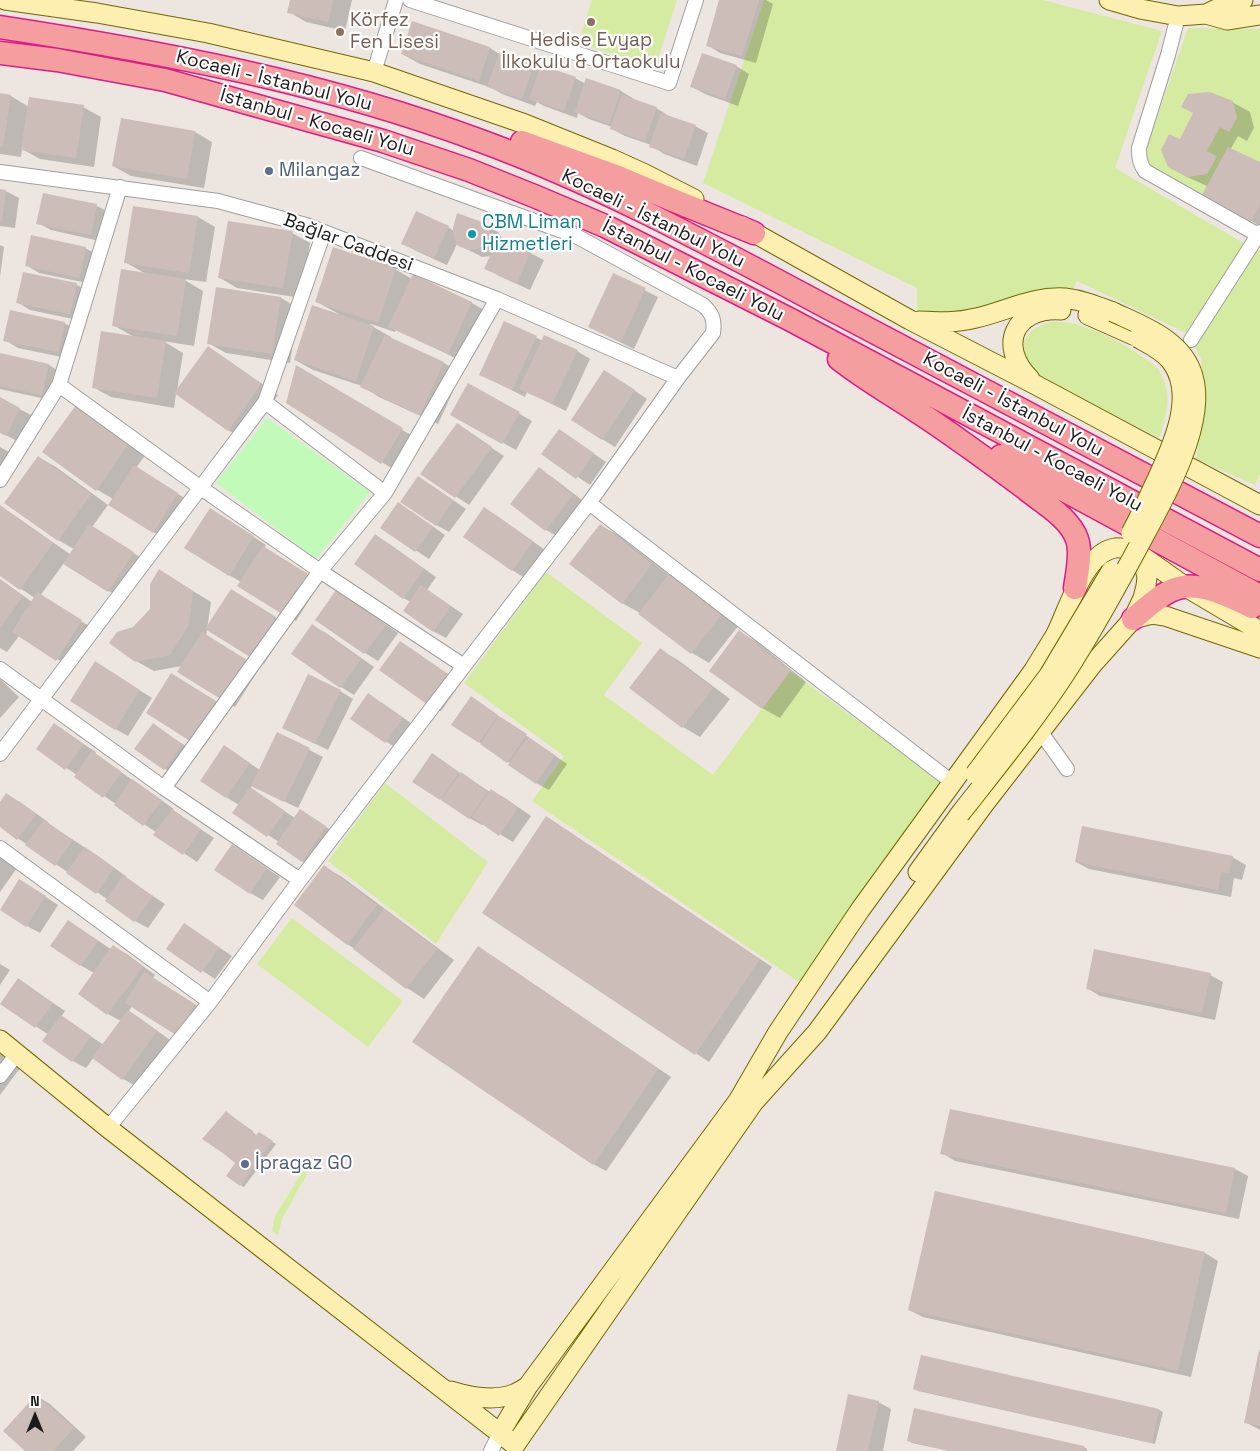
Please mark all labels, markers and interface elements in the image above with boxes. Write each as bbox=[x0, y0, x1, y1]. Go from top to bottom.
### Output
place label: Körfez Fen Lisesi bbox=[350, 10, 439, 54]
marker: Hedise Evyap İlkokulu & Ortaokulu bbox=[585, 16, 597, 28]
marker: Körfez Fen Lisesi bbox=[334, 26, 346, 38]
place label: Hedise Evyap İlkokulu & Ortaokulu bbox=[501, 30, 681, 74]
street label: Kocaeli - İstanbul Yolu bbox=[174, 46, 374, 116]
street label: İstanbul - Kocaeli Yolu bbox=[217, 84, 417, 162]
place label: Milangaz bbox=[279, 160, 360, 182]
marker: Milangaz bbox=[263, 165, 275, 177]
street label: Kocaeli - İstanbul Yolu bbox=[558, 165, 748, 273]
street label: Bağlar Caddesi bbox=[280, 209, 416, 277]
place label: CBM Liman Hizmetleri bbox=[482, 212, 582, 256]
street label: İstanbul - Kocaeli Yolu bbox=[598, 215, 788, 327]
marker: CBM Liman Hizmetleri bbox=[466, 228, 478, 240]
street label: Kocaeli - İstanbul Yolu bbox=[919, 348, 1107, 462]
street label: İstanbul - Kocaeli Yolu bbox=[958, 403, 1146, 517]
place label: İpragaz GO bbox=[255, 1153, 353, 1175]
marker: İpragaz GO bbox=[239, 1158, 251, 1170]
north arrow bbox=[10, 1391, 60, 1441]
text: N bbox=[30, 1392, 40, 1410]

